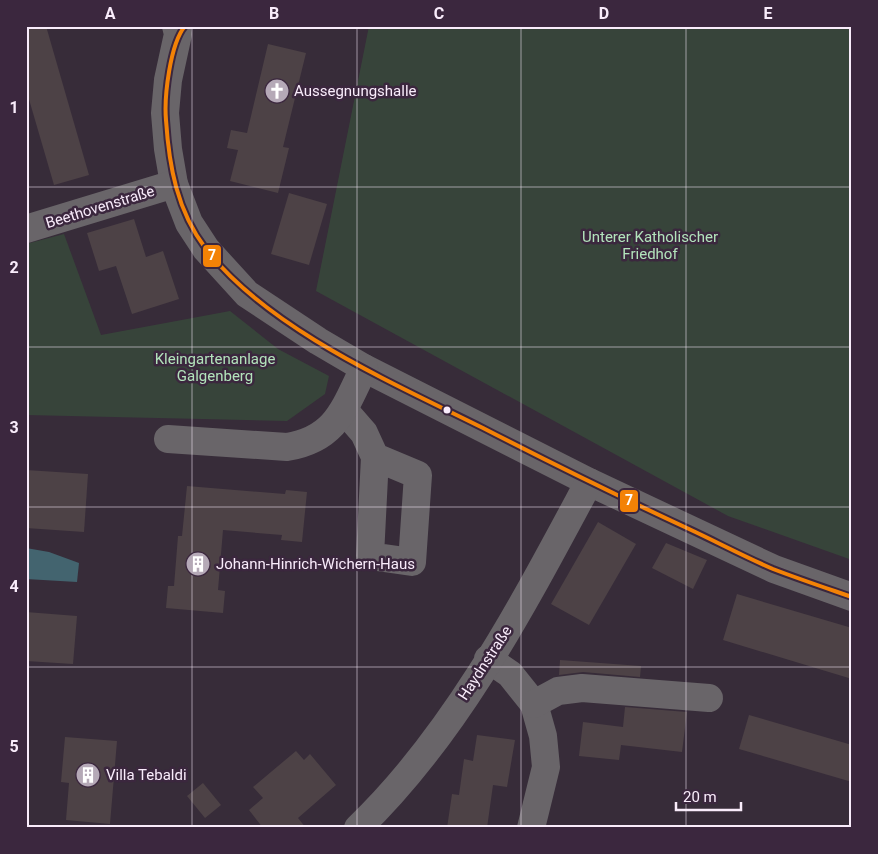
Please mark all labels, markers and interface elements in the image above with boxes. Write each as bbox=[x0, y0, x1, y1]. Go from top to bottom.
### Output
text: A bbox=[105, 4, 116, 23]
text: B bbox=[269, 4, 279, 23]
text: C bbox=[434, 4, 444, 23]
text: D bbox=[599, 4, 609, 23]
text: E bbox=[764, 4, 773, 23]
church icon: Aussegnungshalle bbox=[264, 78, 290, 104]
place label: Aussegnungshalle bbox=[294, 82, 417, 100]
text: 1 bbox=[9, 98, 19, 117]
street label: Beethovenstraße bbox=[43, 182, 157, 232]
park label: Unterer Katholischer Friedhof bbox=[582, 228, 718, 263]
line badge: 7 bbox=[202, 244, 222, 268]
text: 7 bbox=[208, 247, 216, 263]
text: 2 bbox=[9, 258, 19, 277]
park label: Kleingartenanlage Galgenberg bbox=[155, 350, 275, 385]
unlabelled marker bbox=[442, 405, 452, 415]
text: 3 bbox=[9, 418, 19, 437]
line badge: 7 bbox=[619, 489, 639, 513]
text: 7 bbox=[625, 492, 633, 508]
building icon: Johann-Hinrich-Wichern-Haus bbox=[185, 551, 211, 577]
place label: Johann-Hinrich-Wichern-Haus bbox=[216, 555, 415, 573]
text: 4 bbox=[9, 577, 19, 596]
street label: Haydnstraße bbox=[454, 622, 516, 704]
text: 5 bbox=[9, 737, 19, 756]
building icon: Villa Tebaldi bbox=[75, 762, 101, 788]
place label: Villa Tebaldi bbox=[106, 766, 187, 784]
scale bar bbox=[676, 779, 740, 811]
text: 20 m bbox=[683, 788, 717, 806]

